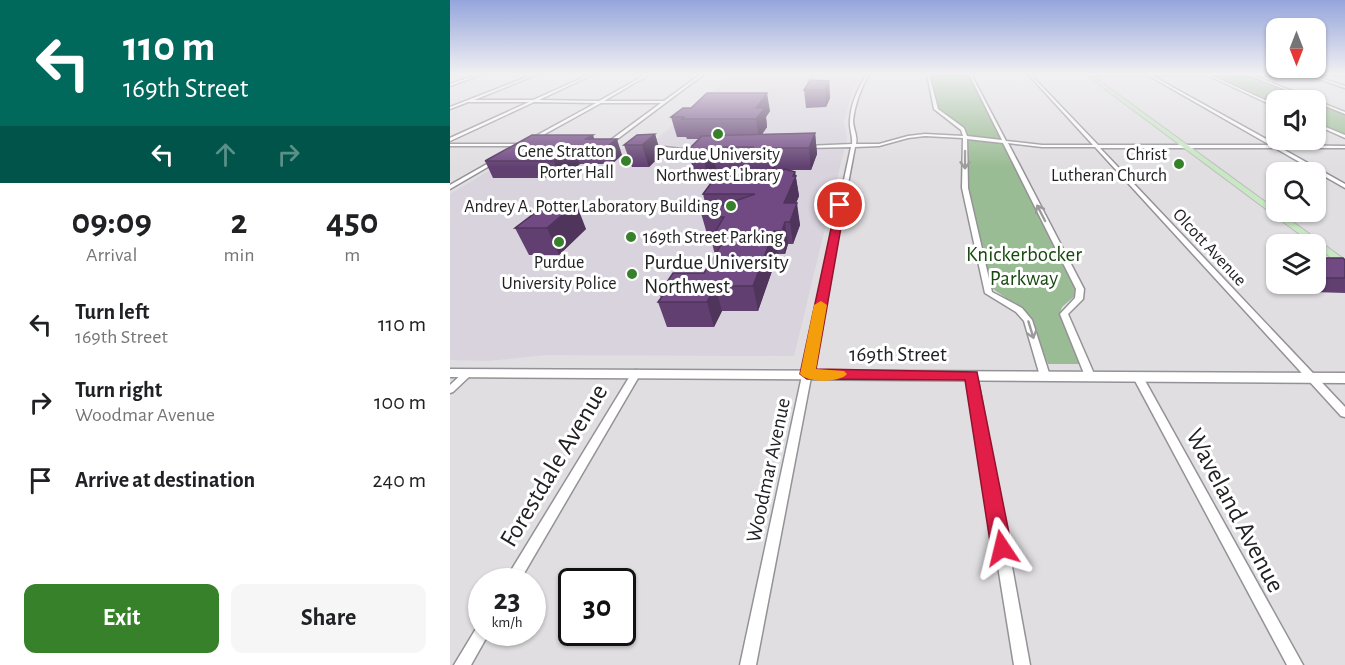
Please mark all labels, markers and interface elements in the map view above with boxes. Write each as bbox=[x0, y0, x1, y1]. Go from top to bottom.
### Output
north arrow bbox=[1266, 18, 1326, 78]
map controls bbox=[1266, 18, 1326, 294]
icon: left bbox=[24, 24, 102, 102]
text: 110 m bbox=[123, 26, 215, 68]
text: 169th Street bbox=[123, 75, 248, 102]
button: sound bbox=[1266, 90, 1326, 150]
marker: Purdue University Northwest Library bbox=[711, 127, 725, 141]
icon: left bbox=[146, 138, 179, 171]
icon: ahead bbox=[209, 138, 242, 171]
icon: right bbox=[272, 138, 305, 171]
place label: Gene Stratton Porter Hall bbox=[517, 143, 614, 182]
place label: Purdue University Northwest Library bbox=[655, 146, 781, 185]
place label: Christ Lutheran Church bbox=[1051, 146, 1167, 185]
one-way arrow bbox=[959, 149, 971, 169]
marker: Gene Stratton Porter Hall bbox=[619, 154, 633, 168]
marker: Christ Lutheran Church bbox=[1172, 157, 1186, 171]
button: search bbox=[1266, 162, 1326, 222]
pin bbox=[814, 179, 865, 230]
icon: arrive bbox=[823, 188, 856, 221]
place label: Andrey A. Potter Laboratory Building bbox=[464, 198, 719, 216]
marker: Andrey A. Potter Laboratory Building bbox=[724, 199, 738, 213]
text: 09:09 bbox=[71, 204, 152, 240]
text: 2 bbox=[231, 204, 248, 240]
text: 450 bbox=[326, 204, 379, 240]
one-way arrow bbox=[1035, 204, 1047, 222]
street label: Olcott Avenue bbox=[1169, 205, 1249, 290]
place label: 169th Street Parking bbox=[643, 229, 783, 247]
marker: 169th Street Parking bbox=[624, 230, 638, 244]
button: layers bbox=[1266, 234, 1326, 294]
marker: Purdue University Police bbox=[552, 235, 566, 249]
park label: Knickerbocker Parkway bbox=[966, 244, 1082, 289]
text: Arrival bbox=[86, 245, 137, 265]
text: min bbox=[223, 245, 255, 265]
text: m bbox=[344, 245, 360, 265]
place label: Purdue University Northwest bbox=[644, 252, 789, 297]
place label: Purdue University Police bbox=[502, 254, 616, 293]
marker: Purdue University Northwest bbox=[625, 267, 639, 281]
text: Turn left bbox=[75, 301, 149, 323]
icon: left bbox=[24, 308, 57, 341]
text: 110 m bbox=[378, 313, 426, 335]
one-way arrow bbox=[1026, 320, 1037, 339]
text: 169th Street bbox=[75, 327, 168, 347]
street label: 169th Street bbox=[849, 344, 947, 365]
text: Turn right bbox=[75, 379, 162, 401]
street label: Forestdale Avenue bbox=[495, 380, 613, 551]
icon: right bbox=[24, 386, 57, 419]
text: 100 m bbox=[374, 391, 426, 413]
street label: Woodmar Avenue bbox=[743, 396, 794, 544]
text: Woodmar Avenue bbox=[75, 405, 215, 425]
street label: Waveland Avenue bbox=[1181, 424, 1289, 597]
icon: arrive bbox=[24, 464, 57, 497]
text: Arrive at destination bbox=[75, 469, 255, 491]
text: 240 m bbox=[373, 469, 426, 491]
position arrow bbox=[970, 516, 1034, 580]
speed limit sign: 30 bbox=[558, 568, 636, 646]
button: Exit bbox=[24, 584, 219, 653]
button: Share bbox=[231, 584, 426, 653]
text: 23 bbox=[493, 585, 521, 615]
text: km/h bbox=[492, 615, 522, 630]

